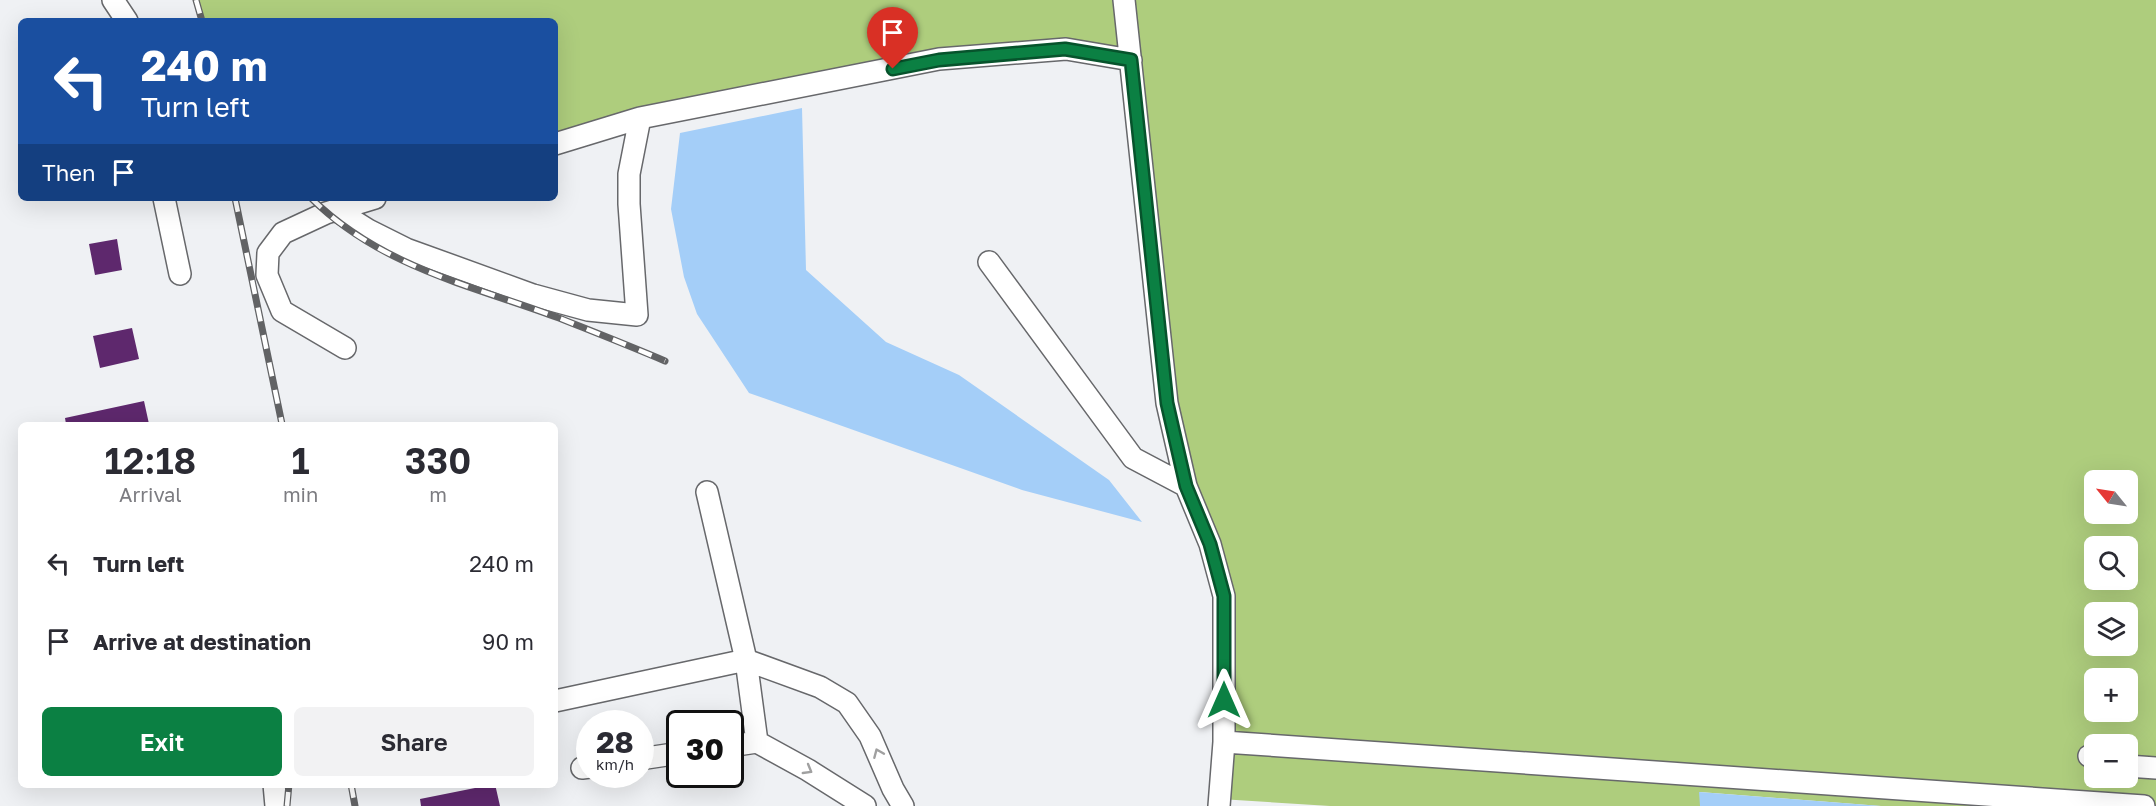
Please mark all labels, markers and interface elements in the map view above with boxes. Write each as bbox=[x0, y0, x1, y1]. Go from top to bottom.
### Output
pin bbox=[867, 7, 918, 69]
icon: arrive bbox=[876, 16, 909, 49]
text: 240 m bbox=[141, 40, 267, 90]
icon: left bbox=[42, 42, 120, 120]
text: Turn left bbox=[141, 91, 250, 123]
icon: arrive bbox=[107, 156, 140, 189]
text: Then bbox=[42, 159, 95, 186]
text: 12:18 bbox=[105, 439, 196, 482]
text: 1 bbox=[291, 439, 310, 482]
text: 330 bbox=[405, 439, 471, 482]
north arrow bbox=[2084, 470, 2138, 524]
map controls bbox=[2084, 470, 2138, 788]
text: Arrival bbox=[119, 482, 182, 506]
text: min bbox=[283, 482, 318, 506]
text: m bbox=[429, 482, 447, 506]
button: search bbox=[2084, 536, 2138, 590]
icon: left bbox=[42, 547, 75, 580]
text: Turn left bbox=[93, 550, 184, 577]
text: 240 m bbox=[469, 550, 534, 577]
button: layers bbox=[2084, 602, 2138, 656]
icon: arrive bbox=[42, 625, 75, 658]
text: Arrive at destination bbox=[93, 628, 311, 655]
text: 90 m bbox=[482, 628, 534, 655]
position arrow bbox=[1192, 668, 1256, 732]
button: + bbox=[2084, 668, 2138, 722]
button: Exit bbox=[42, 707, 282, 776]
button: Share bbox=[294, 707, 534, 776]
speed limit sign: 30 bbox=[666, 710, 744, 788]
text: 28 bbox=[596, 724, 634, 760]
button: − bbox=[2084, 734, 2138, 788]
one-way arrow bbox=[873, 749, 885, 760]
text: km/h bbox=[596, 755, 634, 773]
one-way arrow bbox=[802, 763, 812, 775]

